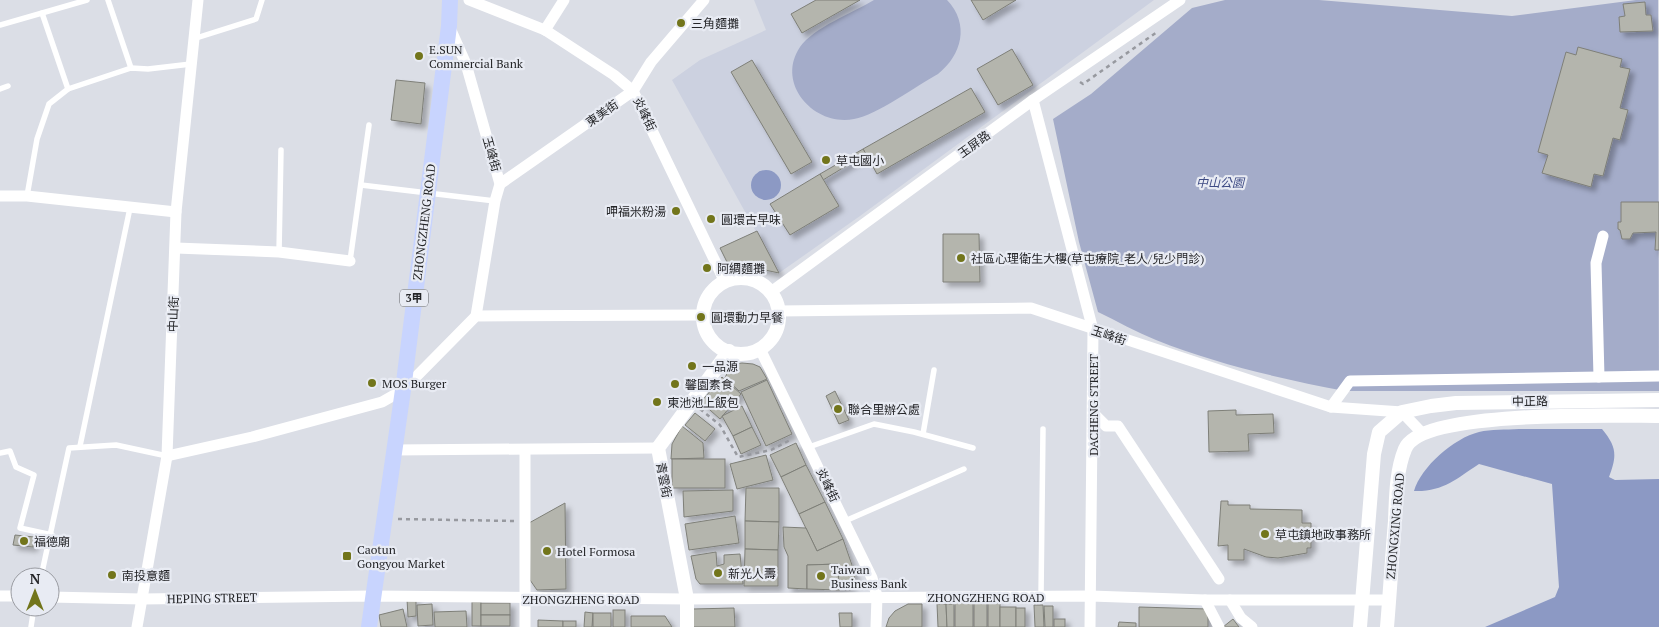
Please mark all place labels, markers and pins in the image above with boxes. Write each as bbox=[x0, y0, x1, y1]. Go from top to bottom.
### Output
place label: 三角麵攤 bbox=[691, 16, 739, 31]
marker: 三角麵攤 bbox=[675, 17, 687, 29]
place label: E.SUN Commercial Bank bbox=[429, 42, 524, 71]
marker: E.SUN Commercial Bank bbox=[413, 50, 425, 62]
place label: 草屯國小 bbox=[836, 153, 884, 168]
marker: 草屯國小 bbox=[820, 154, 832, 166]
place label: 呷福米粉湯 bbox=[606, 204, 666, 219]
marker: 呷福米粉湯 bbox=[670, 205, 682, 217]
place label: 圓環古早味 bbox=[721, 212, 781, 227]
marker: 圓環古早味 bbox=[705, 213, 717, 225]
place label: 社區心理衛生大樓(草屯療院_老人/兒少門診) bbox=[971, 251, 1204, 266]
marker: 社區心理衛生大樓(草屯療院_老人/兒少門診) bbox=[955, 252, 967, 264]
place label: 阿綢麵攤 bbox=[717, 261, 765, 276]
marker: 阿綢麵攤 bbox=[701, 262, 713, 274]
place label: 圓環動力早餐 bbox=[711, 310, 783, 325]
marker: 圓環動力早餐 bbox=[695, 311, 707, 323]
place label: 一品源 bbox=[702, 359, 738, 374]
marker: 一品源 bbox=[686, 360, 698, 372]
place label: MOS Burger bbox=[382, 376, 447, 391]
marker: MOS Burger bbox=[366, 377, 378, 389]
place label: 馨園素食 bbox=[685, 377, 733, 392]
marker: 馨園素食 bbox=[669, 378, 681, 390]
place label: 東池池上飯包 bbox=[667, 395, 739, 410]
marker: 東池池上飯包 bbox=[651, 396, 663, 408]
place label: 聯合里辦公處 bbox=[848, 402, 920, 417]
marker: 聯合里辦公處 bbox=[832, 403, 844, 415]
place label: 草屯鎮地政事務所 bbox=[1275, 527, 1371, 542]
marker: 草屯鎮地政事務所 bbox=[1259, 528, 1271, 540]
place label: 福德廟 bbox=[34, 534, 70, 549]
marker: 福德廟 bbox=[18, 535, 30, 547]
place label: Caotun Gongyou Market bbox=[357, 542, 446, 571]
place label: Hotel Formosa bbox=[557, 544, 635, 559]
marker: Hotel Formosa bbox=[541, 545, 553, 557]
marker: Caotun Gongyou Market bbox=[341, 550, 353, 562]
place label: Taiwan Business Bank bbox=[831, 562, 908, 591]
place label: 新光人壽 bbox=[728, 566, 776, 581]
marker: 新光人壽 bbox=[712, 567, 724, 579]
place label: 南投意麵 bbox=[122, 568, 170, 583]
marker: 南投意麵 bbox=[106, 569, 118, 581]
marker: Taiwan Business Bank bbox=[815, 570, 827, 582]

